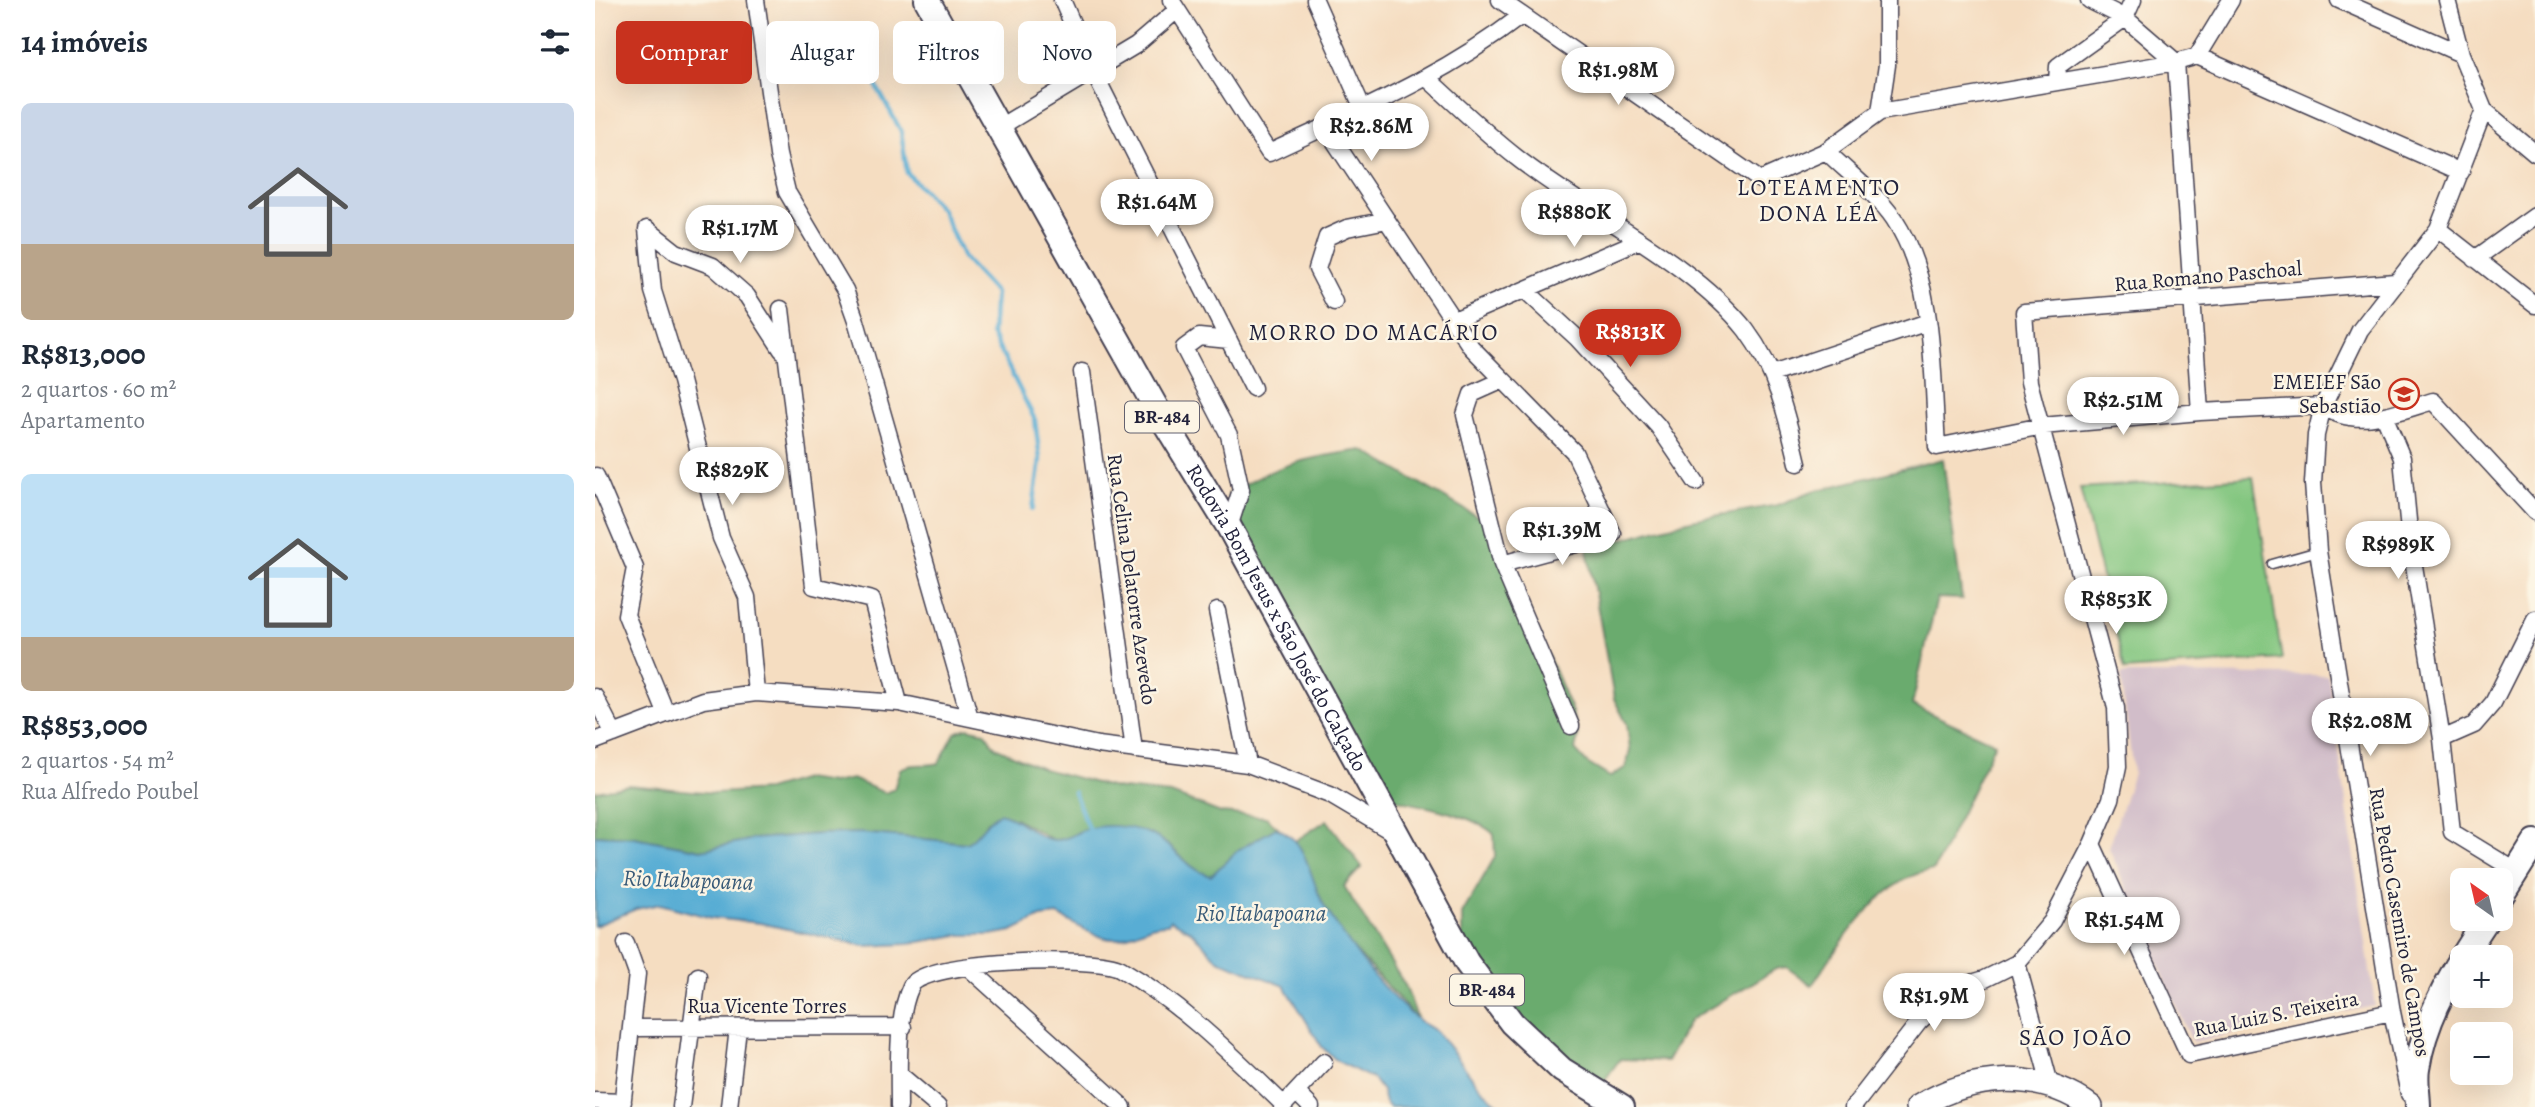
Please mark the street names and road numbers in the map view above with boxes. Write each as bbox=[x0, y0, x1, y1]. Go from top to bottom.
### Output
street label: Rua Romano Paschoal bbox=[2113, 254, 2303, 298]
road number: BR-484 bbox=[1125, 402, 1199, 432]
street label: Rua Celina Delatorre Azevedo bbox=[1100, 452, 1164, 706]
street label: Rodovia Bom Jesus x São José do Calçado bbox=[1180, 459, 1374, 776]
street label: Rua Pedro Casemiro de Campos bbox=[2362, 785, 2438, 1059]
road number: BR-484 bbox=[1450, 974, 1524, 1006]
street label: Rua Luiz S. Teixeira bbox=[2191, 984, 2361, 1044]
street label: Rua Vicente Torres bbox=[687, 992, 847, 1020]

